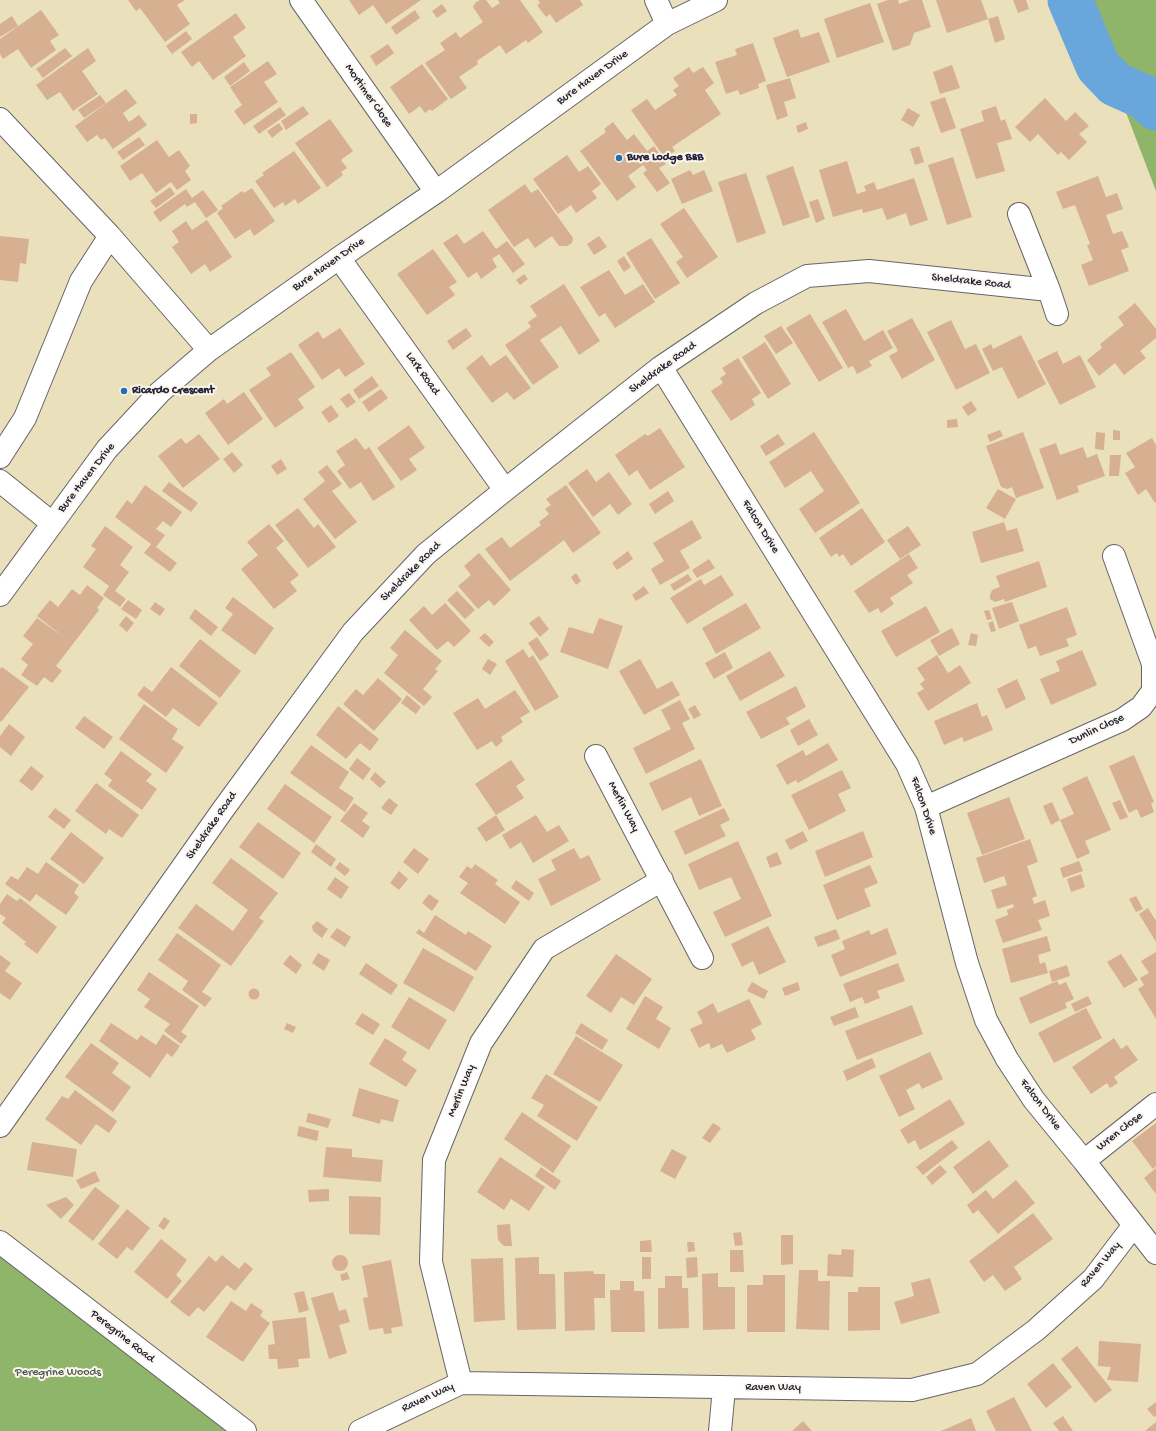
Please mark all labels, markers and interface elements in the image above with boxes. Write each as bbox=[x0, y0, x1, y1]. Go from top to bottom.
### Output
street label: Bure Haven Drive bbox=[554, 47, 632, 109]
street label: Mortimer Close bbox=[341, 62, 395, 130]
place label: Bure Lodge B&B bbox=[627, 151, 703, 165]
marker: Bure Lodge B&B bbox=[614, 153, 624, 163]
street label: Bure Haven Drive bbox=[290, 235, 368, 295]
street label: Sheldrake Road bbox=[931, 271, 1011, 293]
street label: Sheldrake Road bbox=[627, 339, 699, 397]
street label: Lark Road bbox=[402, 350, 442, 398]
place label: Ricardo Crescent bbox=[132, 384, 214, 398]
marker: Ricardo Crescent bbox=[119, 386, 129, 396]
street label: Bure Haven Drive bbox=[55, 440, 119, 516]
street label: Falcon Drive bbox=[738, 498, 782, 556]
street label: Sheldrake Road bbox=[378, 539, 444, 605]
street label: Dunlin Close bbox=[1067, 711, 1127, 749]
street label: Falcon Drive bbox=[906, 775, 940, 837]
street label: Merlin Way bbox=[604, 779, 642, 835]
street label: Sheldrake Road bbox=[183, 789, 241, 863]
street label: Merlin Way bbox=[445, 1063, 479, 1119]
street label: Falcon Drive bbox=[1016, 1077, 1064, 1133]
street label: Wren Close bbox=[1094, 1109, 1146, 1155]
street label: Raven Way bbox=[1078, 1239, 1124, 1291]
street label: Peregrine Road bbox=[87, 1307, 157, 1367]
park label: Peregrine Woods bbox=[15, 1366, 101, 1380]
street label: Raven Way bbox=[400, 1380, 456, 1416]
street label: Raven Way bbox=[745, 1381, 801, 1395]

